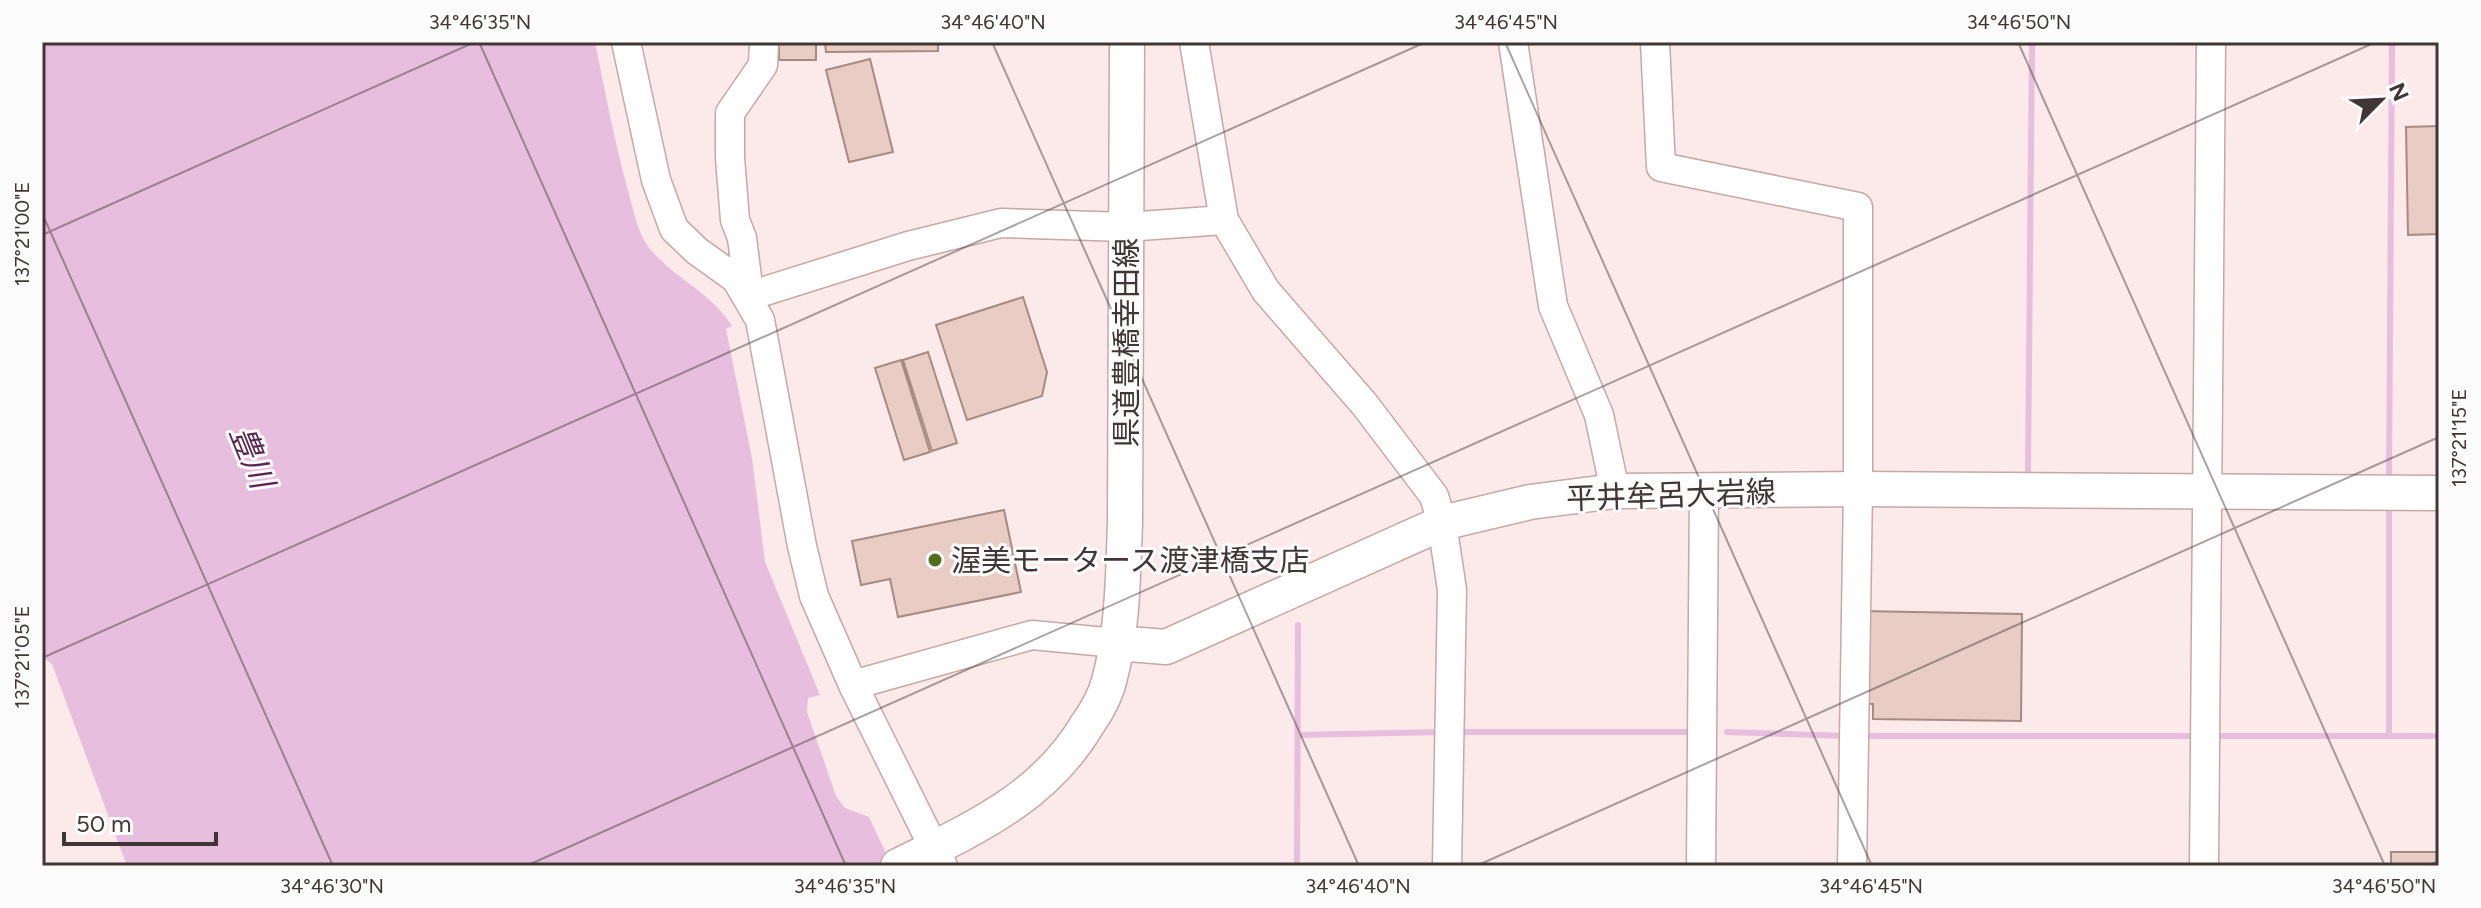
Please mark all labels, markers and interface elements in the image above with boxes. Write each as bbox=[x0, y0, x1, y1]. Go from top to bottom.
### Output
text: 34°46'35"N bbox=[429, 10, 531, 34]
text: 34°46'40"N bbox=[940, 10, 1046, 34]
text: 34°46'45"N bbox=[1454, 10, 1558, 34]
text: 34°46'50"N bbox=[1967, 10, 2071, 34]
north arrow bbox=[2341, 60, 2421, 140]
text: N bbox=[2383, 79, 2415, 105]
text: 137°21'00"E bbox=[10, 182, 34, 286]
street label: 県道豊橋幸田線 bbox=[1108, 238, 1145, 448]
text: 137°21'15"E bbox=[2447, 389, 2471, 487]
water label: 豊川 bbox=[222, 420, 283, 497]
street label: 平井牟呂大岩線 bbox=[1565, 473, 1777, 517]
place label: 渥美モータース渡津橋支店 bbox=[951, 542, 1310, 579]
marker: 渥美モータース渡津橋支店 bbox=[926, 551, 944, 569]
text: 137°21'05"E bbox=[10, 605, 34, 709]
scale bar bbox=[64, 796, 216, 846]
text: 50 m bbox=[76, 809, 132, 838]
text: 34°46'30"N bbox=[280, 874, 384, 898]
text: 34°46'35"N bbox=[794, 874, 896, 898]
text: 34°46'40"N bbox=[1305, 874, 1411, 898]
text: 34°46'45"N bbox=[1819, 874, 1923, 898]
text: 34°46'50"N bbox=[2332, 874, 2436, 898]

